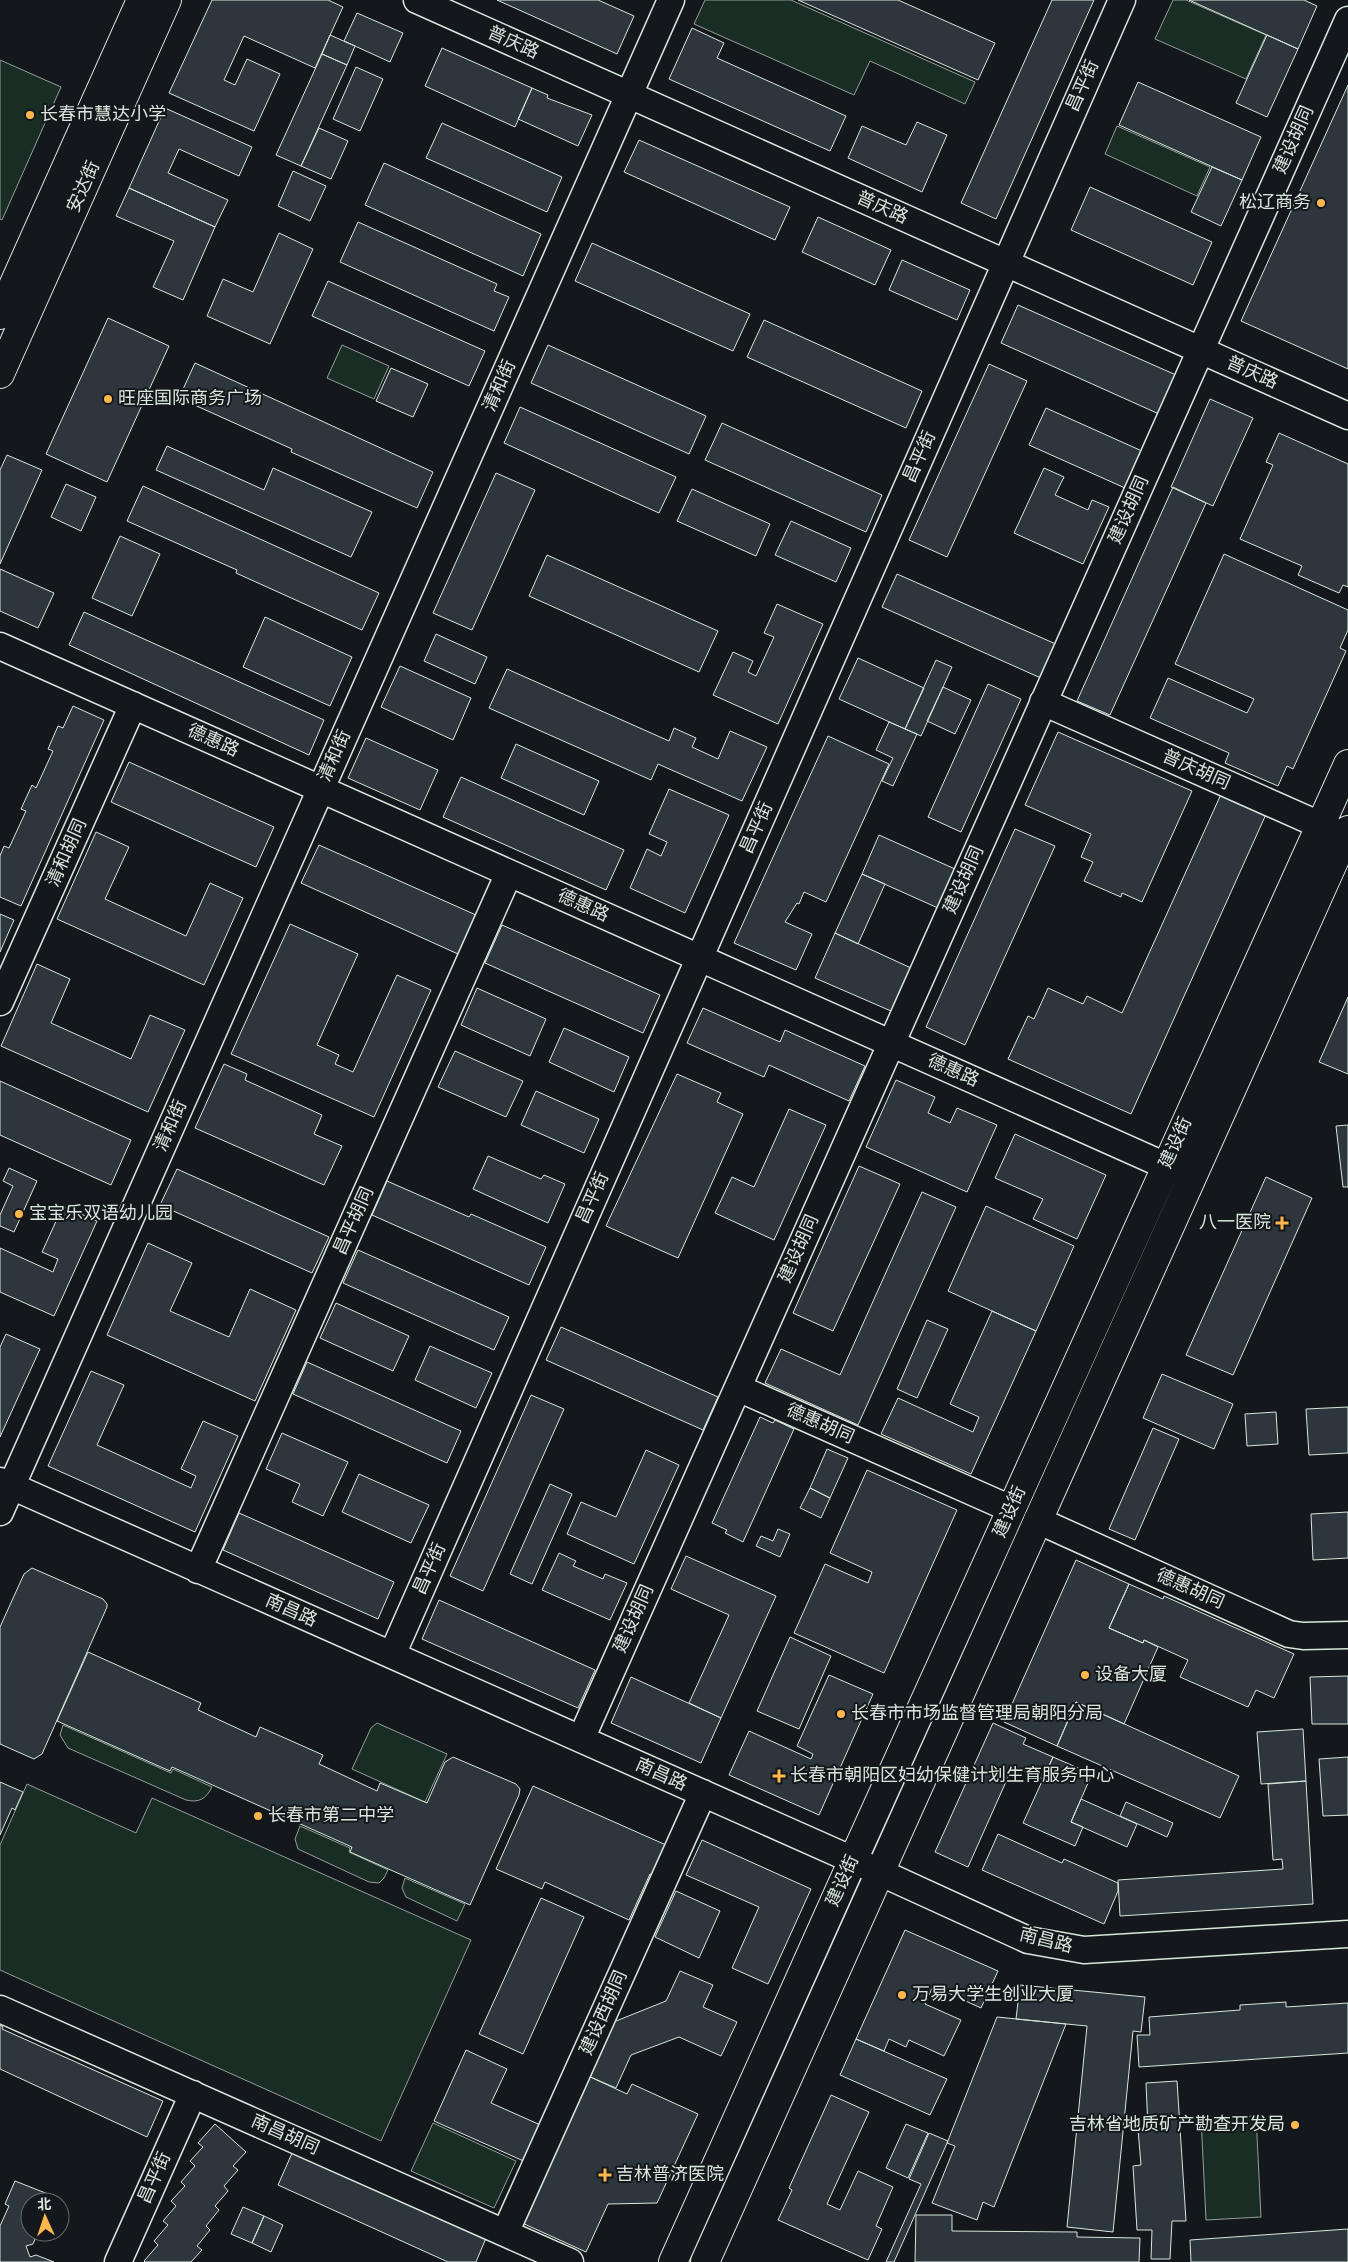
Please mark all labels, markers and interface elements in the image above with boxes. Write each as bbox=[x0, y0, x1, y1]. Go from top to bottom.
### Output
street label: 普庆路 bbox=[485, 22, 542, 62]
street label: 昌平街 bbox=[1062, 57, 1102, 114]
street label: 建设胡同 bbox=[1269, 103, 1317, 177]
place label: 长春市慧达小学 bbox=[40, 104, 166, 124]
marker: 长春市慧达小学 bbox=[24, 109, 36, 121]
street label: 安达街 bbox=[63, 158, 103, 215]
street label: 普庆路 bbox=[854, 187, 911, 227]
place label: 松辽商务 bbox=[1239, 192, 1311, 212]
marker: 松辽商务 bbox=[1315, 197, 1327, 209]
street label: 普庆路 bbox=[1224, 352, 1281, 392]
street label: 清和街 bbox=[479, 357, 519, 414]
place label: 旺座国际商务广场 bbox=[118, 388, 262, 408]
marker: 旺座国际商务广场 bbox=[102, 393, 114, 405]
street label: 昌平街 bbox=[899, 428, 939, 485]
street label: 建设胡同 bbox=[1104, 473, 1152, 547]
street label: 德惠路 bbox=[185, 720, 242, 760]
street label: 清和街 bbox=[314, 727, 354, 784]
street label: 普庆胡同 bbox=[1159, 745, 1233, 793]
street label: 昌平街 bbox=[736, 799, 776, 856]
street label: 清和胡同 bbox=[42, 816, 90, 890]
street label: 建设胡同 bbox=[939, 843, 987, 917]
street label: 德惠路 bbox=[555, 885, 612, 925]
street label: 德惠路 bbox=[925, 1050, 982, 1090]
street label: 清和街 bbox=[150, 1097, 190, 1154]
street label: 建设街 bbox=[1155, 1114, 1195, 1171]
street label: 昌平街 bbox=[572, 1169, 612, 1226]
street label: 昌平胡同 bbox=[329, 1184, 377, 1258]
place label: 宝宝乐双语幼儿园 bbox=[29, 1203, 173, 1223]
marker: 宝宝乐双语幼儿园 bbox=[13, 1208, 25, 1220]
street label: 建设胡同 bbox=[774, 1212, 822, 1286]
place label: 八一医院 bbox=[1199, 1212, 1271, 1232]
marker: 八一医院 bbox=[1275, 1216, 1289, 1230]
street label: 德惠胡同 bbox=[783, 1399, 857, 1447]
street label: 建设街 bbox=[989, 1483, 1029, 1540]
street label: 昌平街 bbox=[409, 1540, 449, 1597]
street label: 德惠胡同 bbox=[1153, 1564, 1227, 1612]
street label: 建设胡同 bbox=[609, 1582, 657, 1656]
street label: 南昌路 bbox=[263, 1590, 320, 1630]
place label: 设备大厦 bbox=[1095, 1664, 1167, 1684]
marker: 设备大厦 bbox=[1079, 1669, 1091, 1681]
place label: 长春市市场监督管理局朝阳分局 bbox=[851, 1703, 1103, 1723]
marker: 长春市市场监督管理局朝阳分局 bbox=[835, 1708, 847, 1720]
street label: 南昌路 bbox=[633, 1754, 690, 1794]
place label: 长春市朝阳区妇幼保健计划生育服务中心 bbox=[790, 1765, 1114, 1785]
marker: 长春市朝阳区妇幼保健计划生育服务中心 bbox=[772, 1769, 786, 1783]
place label: 长春市第二中学 bbox=[268, 1805, 394, 1825]
marker: 长春市第二中学 bbox=[252, 1810, 264, 1822]
street label: 建设街 bbox=[822, 1852, 862, 1909]
street label: 南昌路 bbox=[1018, 1924, 1075, 1956]
street label: 建设西胡同 bbox=[576, 1967, 631, 2058]
place label: 万易大学生创业大厦 bbox=[912, 1984, 1074, 2004]
marker: 万易大学生创业大厦 bbox=[896, 1989, 908, 2001]
street label: 南昌胡同 bbox=[248, 2110, 322, 2158]
place label: 吉林省地质矿产勘查开发局 bbox=[1069, 2114, 1285, 2134]
marker: 吉林省地质矿产勘查开发局 bbox=[1289, 2119, 1301, 2131]
street label: 昌平街 bbox=[134, 2149, 174, 2206]
place label: 吉林普济医院 bbox=[616, 2164, 724, 2184]
marker: 吉林普济医院 bbox=[598, 2168, 612, 2182]
north arrow bbox=[20, 2192, 70, 2242]
text: 北 bbox=[37, 2197, 52, 2212]

